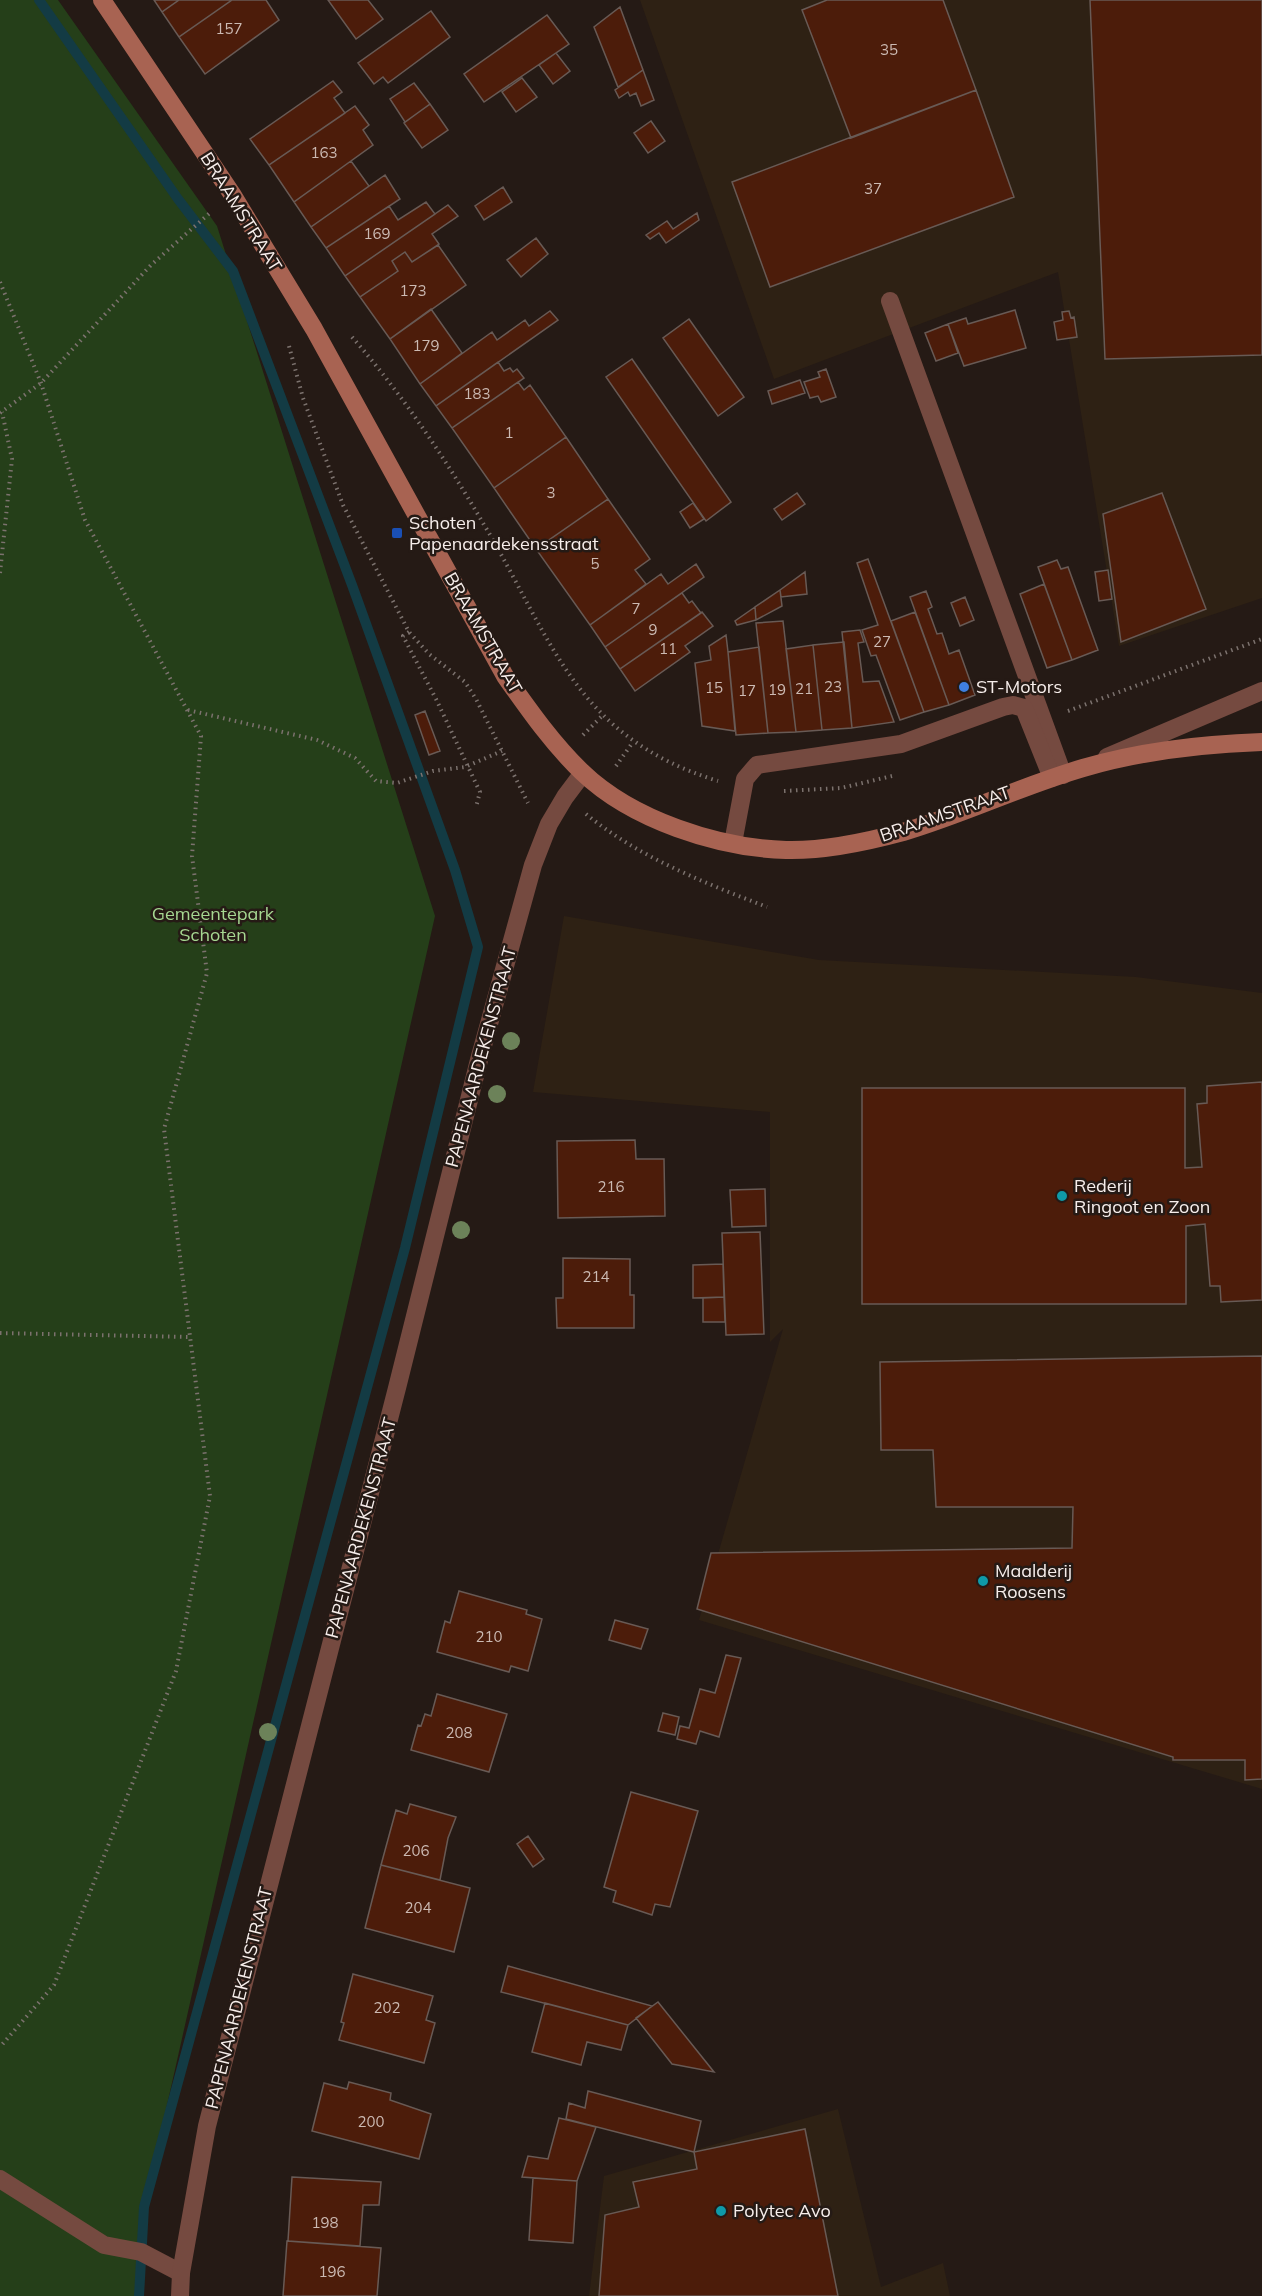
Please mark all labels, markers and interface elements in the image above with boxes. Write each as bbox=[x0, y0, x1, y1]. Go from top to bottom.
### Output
house number: 157 bbox=[215, 19, 243, 38]
house number: 35 bbox=[880, 40, 898, 59]
house number: 163 bbox=[310, 143, 338, 162]
street label: BRAAMSTRAAT bbox=[196, 148, 287, 276]
house number: 37 bbox=[864, 179, 882, 198]
house number: 169 bbox=[363, 224, 391, 243]
house number: 173 bbox=[399, 281, 427, 300]
house number: 179 bbox=[412, 336, 440, 355]
house number: 183 bbox=[463, 384, 491, 403]
house number: 1 bbox=[504, 423, 514, 442]
house number: 3 bbox=[546, 483, 556, 502]
place label: Schoten Papenaardekensstraat bbox=[409, 511, 599, 555]
marker: Schoten Papenaardekensstraat bbox=[390, 526, 404, 540]
house number: 5 bbox=[590, 554, 600, 573]
street label: BRAAMSTRAAT bbox=[439, 568, 528, 698]
house number: 7 bbox=[631, 599, 641, 618]
house number: 9 bbox=[648, 620, 658, 639]
house number: 27 bbox=[873, 632, 891, 651]
house number: 11 bbox=[659, 639, 677, 658]
place label: ST-Motors bbox=[976, 675, 1062, 698]
house number: 23 bbox=[824, 677, 842, 696]
house number: 15 bbox=[705, 678, 723, 697]
house number: 21 bbox=[795, 679, 813, 698]
house number: 19 bbox=[768, 680, 786, 699]
marker: ST-Motors bbox=[957, 680, 971, 694]
house number: 17 bbox=[738, 681, 756, 700]
street label: BRAAMSTRAAT bbox=[877, 780, 1013, 847]
park label: Gemeentepark Schoten bbox=[152, 902, 275, 946]
street label: PAPENAARDEKENSTRAAT bbox=[440, 944, 521, 1170]
place label: Rederij Ringoot en Zoon bbox=[1074, 1174, 1210, 1218]
house number: 216 bbox=[597, 1177, 625, 1196]
marker: Rederij Ringoot en Zoon bbox=[1055, 1189, 1069, 1203]
house number: 214 bbox=[582, 1267, 610, 1286]
street label: PAPENAARDEKENSTRAAT bbox=[320, 1415, 401, 1641]
place label: Maalderij Roosens bbox=[995, 1559, 1072, 1603]
marker: Maalderij Roosens bbox=[976, 1574, 990, 1588]
house number: 210 bbox=[475, 1627, 503, 1646]
house number: 208 bbox=[445, 1723, 473, 1742]
house number: 206 bbox=[402, 1841, 430, 1860]
street label: PAPENAARDEKENSTRAAT bbox=[200, 1884, 277, 2111]
house number: 204 bbox=[404, 1898, 432, 1917]
house number: 202 bbox=[373, 1998, 401, 2017]
house number: 200 bbox=[357, 2112, 385, 2131]
place label: Polytec Avo bbox=[733, 2199, 831, 2222]
marker: Polytec Avo bbox=[714, 2204, 728, 2218]
house number: 198 bbox=[311, 2213, 339, 2232]
house number: 196 bbox=[318, 2262, 346, 2281]

